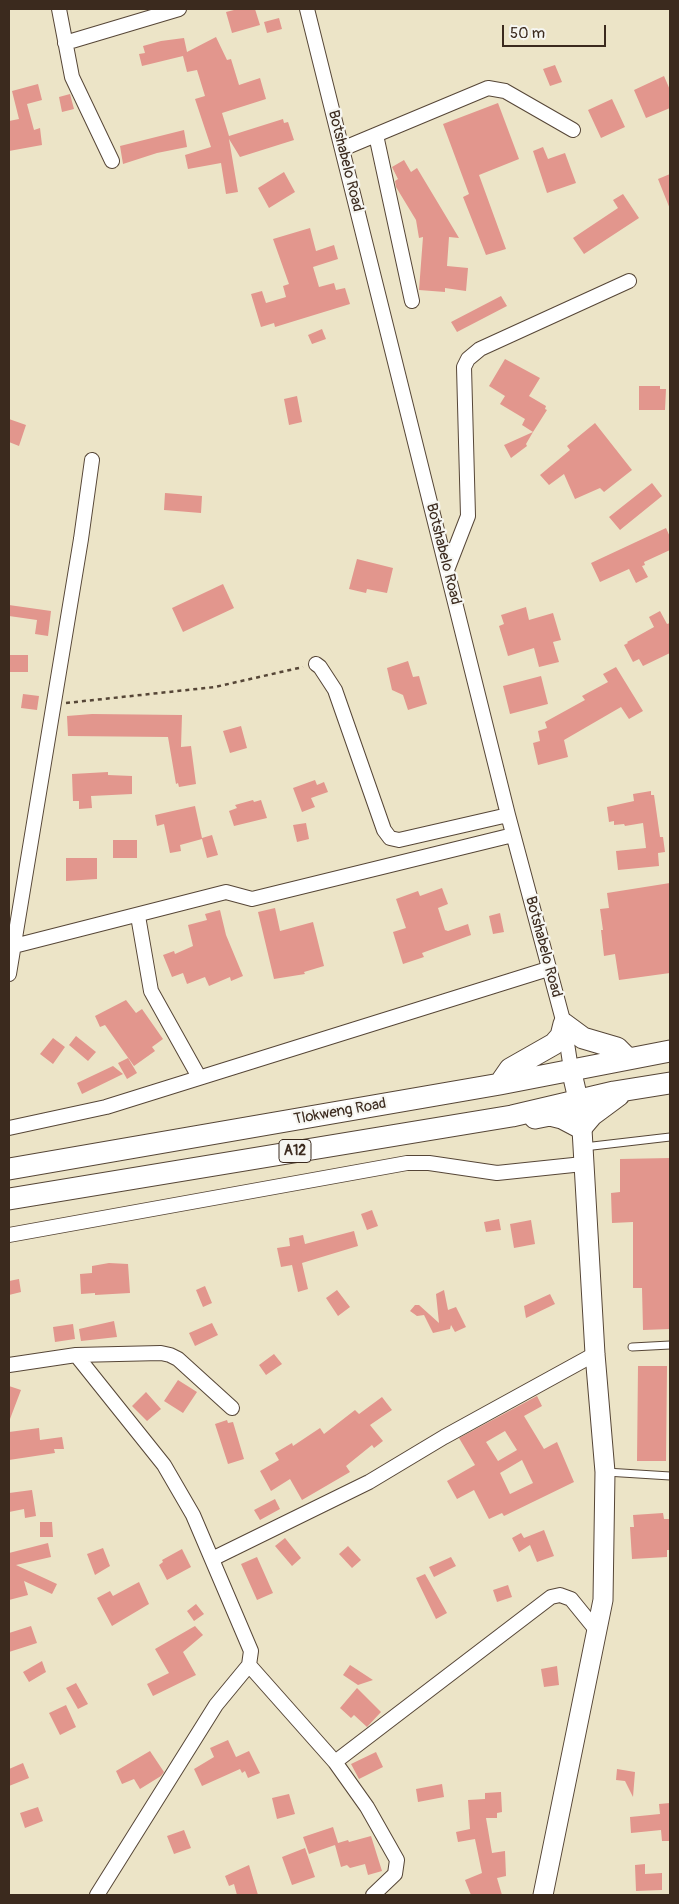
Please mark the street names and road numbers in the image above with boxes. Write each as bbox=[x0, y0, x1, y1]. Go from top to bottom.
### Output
street label: Botshabelo Road bbox=[324, 108, 366, 214]
street label: Botshabelo Road bbox=[422, 501, 464, 607]
street label: Botshabelo Road bbox=[521, 894, 565, 1000]
street label: Tlokweng Road bbox=[292, 1095, 388, 1129]
road number: A12 bbox=[279, 1140, 311, 1162]

